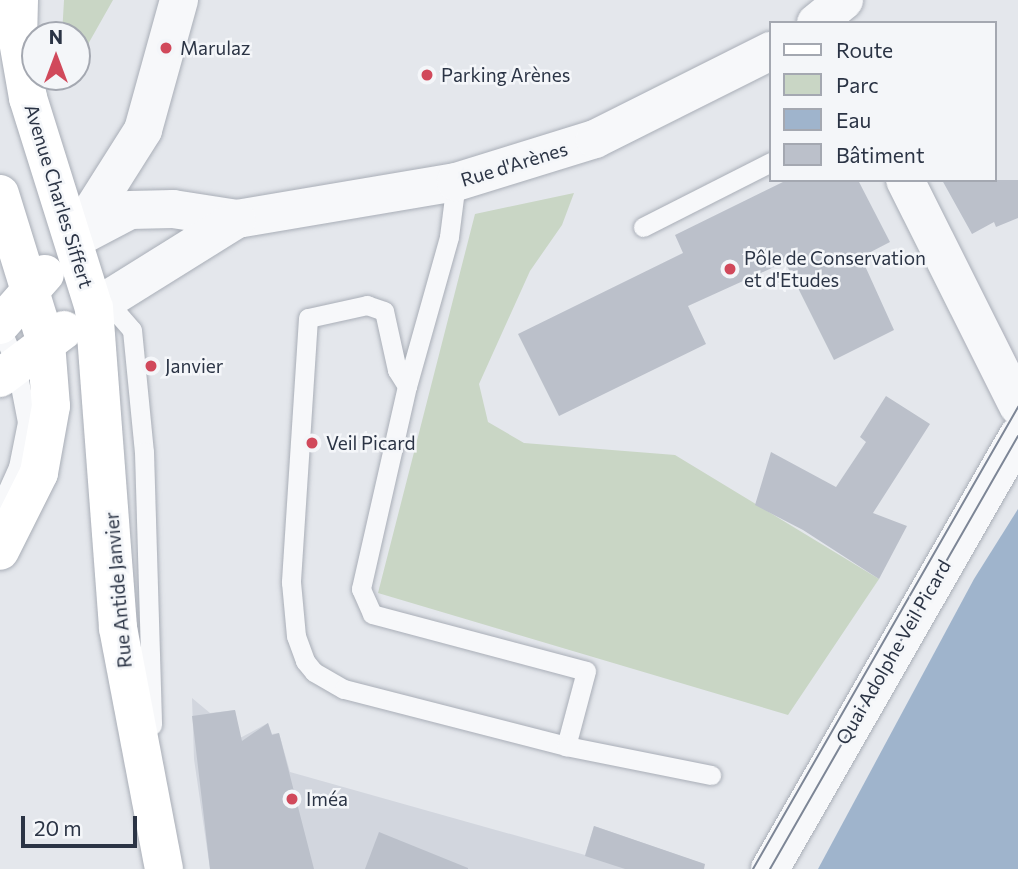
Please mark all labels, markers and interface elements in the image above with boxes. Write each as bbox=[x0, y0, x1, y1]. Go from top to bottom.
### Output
north arrow bbox=[21, 21, 91, 91]
legend bbox=[769, 21, 997, 182]
text: N bbox=[49, 25, 63, 48]
place label: Marulaz bbox=[180, 37, 250, 59]
text: Route bbox=[836, 37, 893, 62]
marker: Marulaz bbox=[158, 40, 174, 56]
place label: Parking Arènes bbox=[441, 64, 570, 86]
marker: Parking Arènes bbox=[419, 67, 435, 83]
text: Parc bbox=[836, 72, 879, 97]
street label: Avenue Charles Siffert bbox=[20, 101, 98, 291]
text: Eau bbox=[836, 107, 871, 132]
street label: Rue d'Arènes bbox=[458, 137, 570, 191]
text: Bâtiment bbox=[836, 142, 925, 167]
place label: Pôle de Conservation et d'Etudes bbox=[744, 247, 926, 291]
marker: Pôle de Conservation et d'Etudes bbox=[722, 261, 738, 277]
place label: Janvier bbox=[165, 355, 223, 377]
marker: Janvier bbox=[143, 358, 159, 374]
place label: Veil Picard bbox=[326, 432, 415, 454]
marker: Veil Picard bbox=[304, 435, 320, 451]
street label: Rue Antide Janvier bbox=[100, 511, 136, 669]
street label: Quai Adolphe Veil Picard bbox=[831, 556, 955, 748]
place label: Iméa bbox=[306, 788, 348, 810]
marker: Iméa bbox=[284, 791, 300, 807]
scale bar bbox=[24, 802, 140, 846]
text: 20 m bbox=[34, 815, 82, 840]

